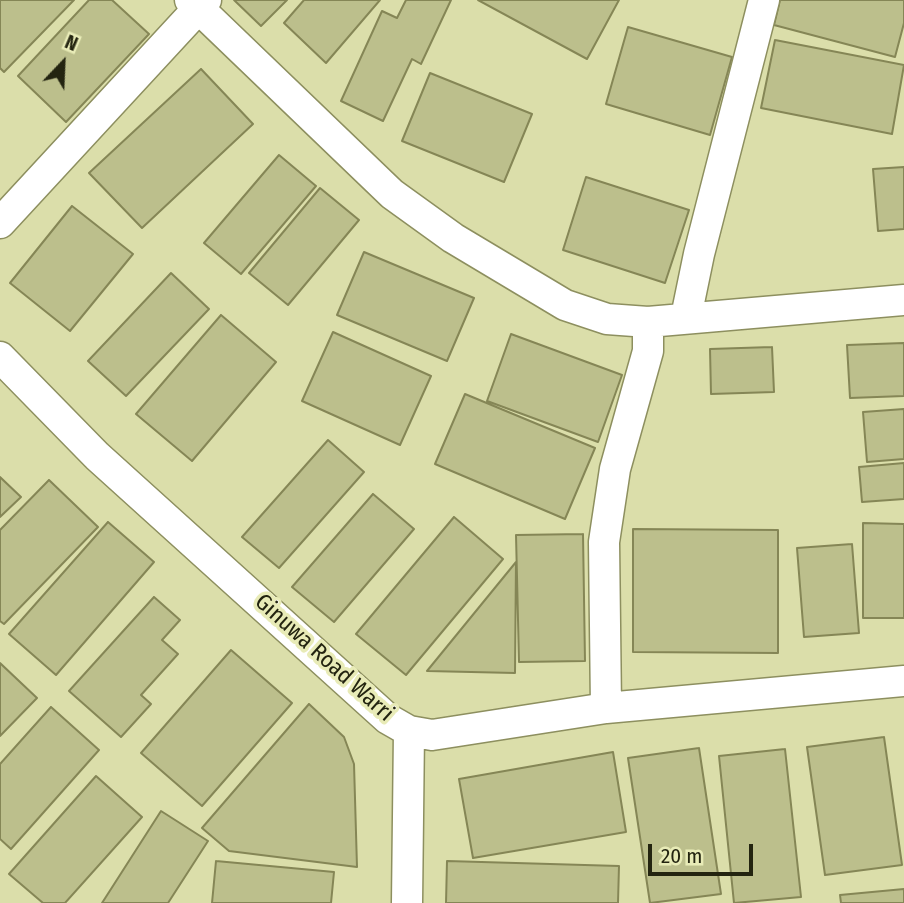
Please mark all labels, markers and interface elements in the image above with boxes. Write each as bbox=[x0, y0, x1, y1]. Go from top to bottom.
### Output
north arrow bbox=[28, 28, 98, 98]
text: N bbox=[62, 30, 81, 56]
street label: Ginuwa Road Warri bbox=[249, 588, 399, 728]
scale bar bbox=[652, 830, 757, 874]
text: 20 m bbox=[661, 843, 702, 869]

